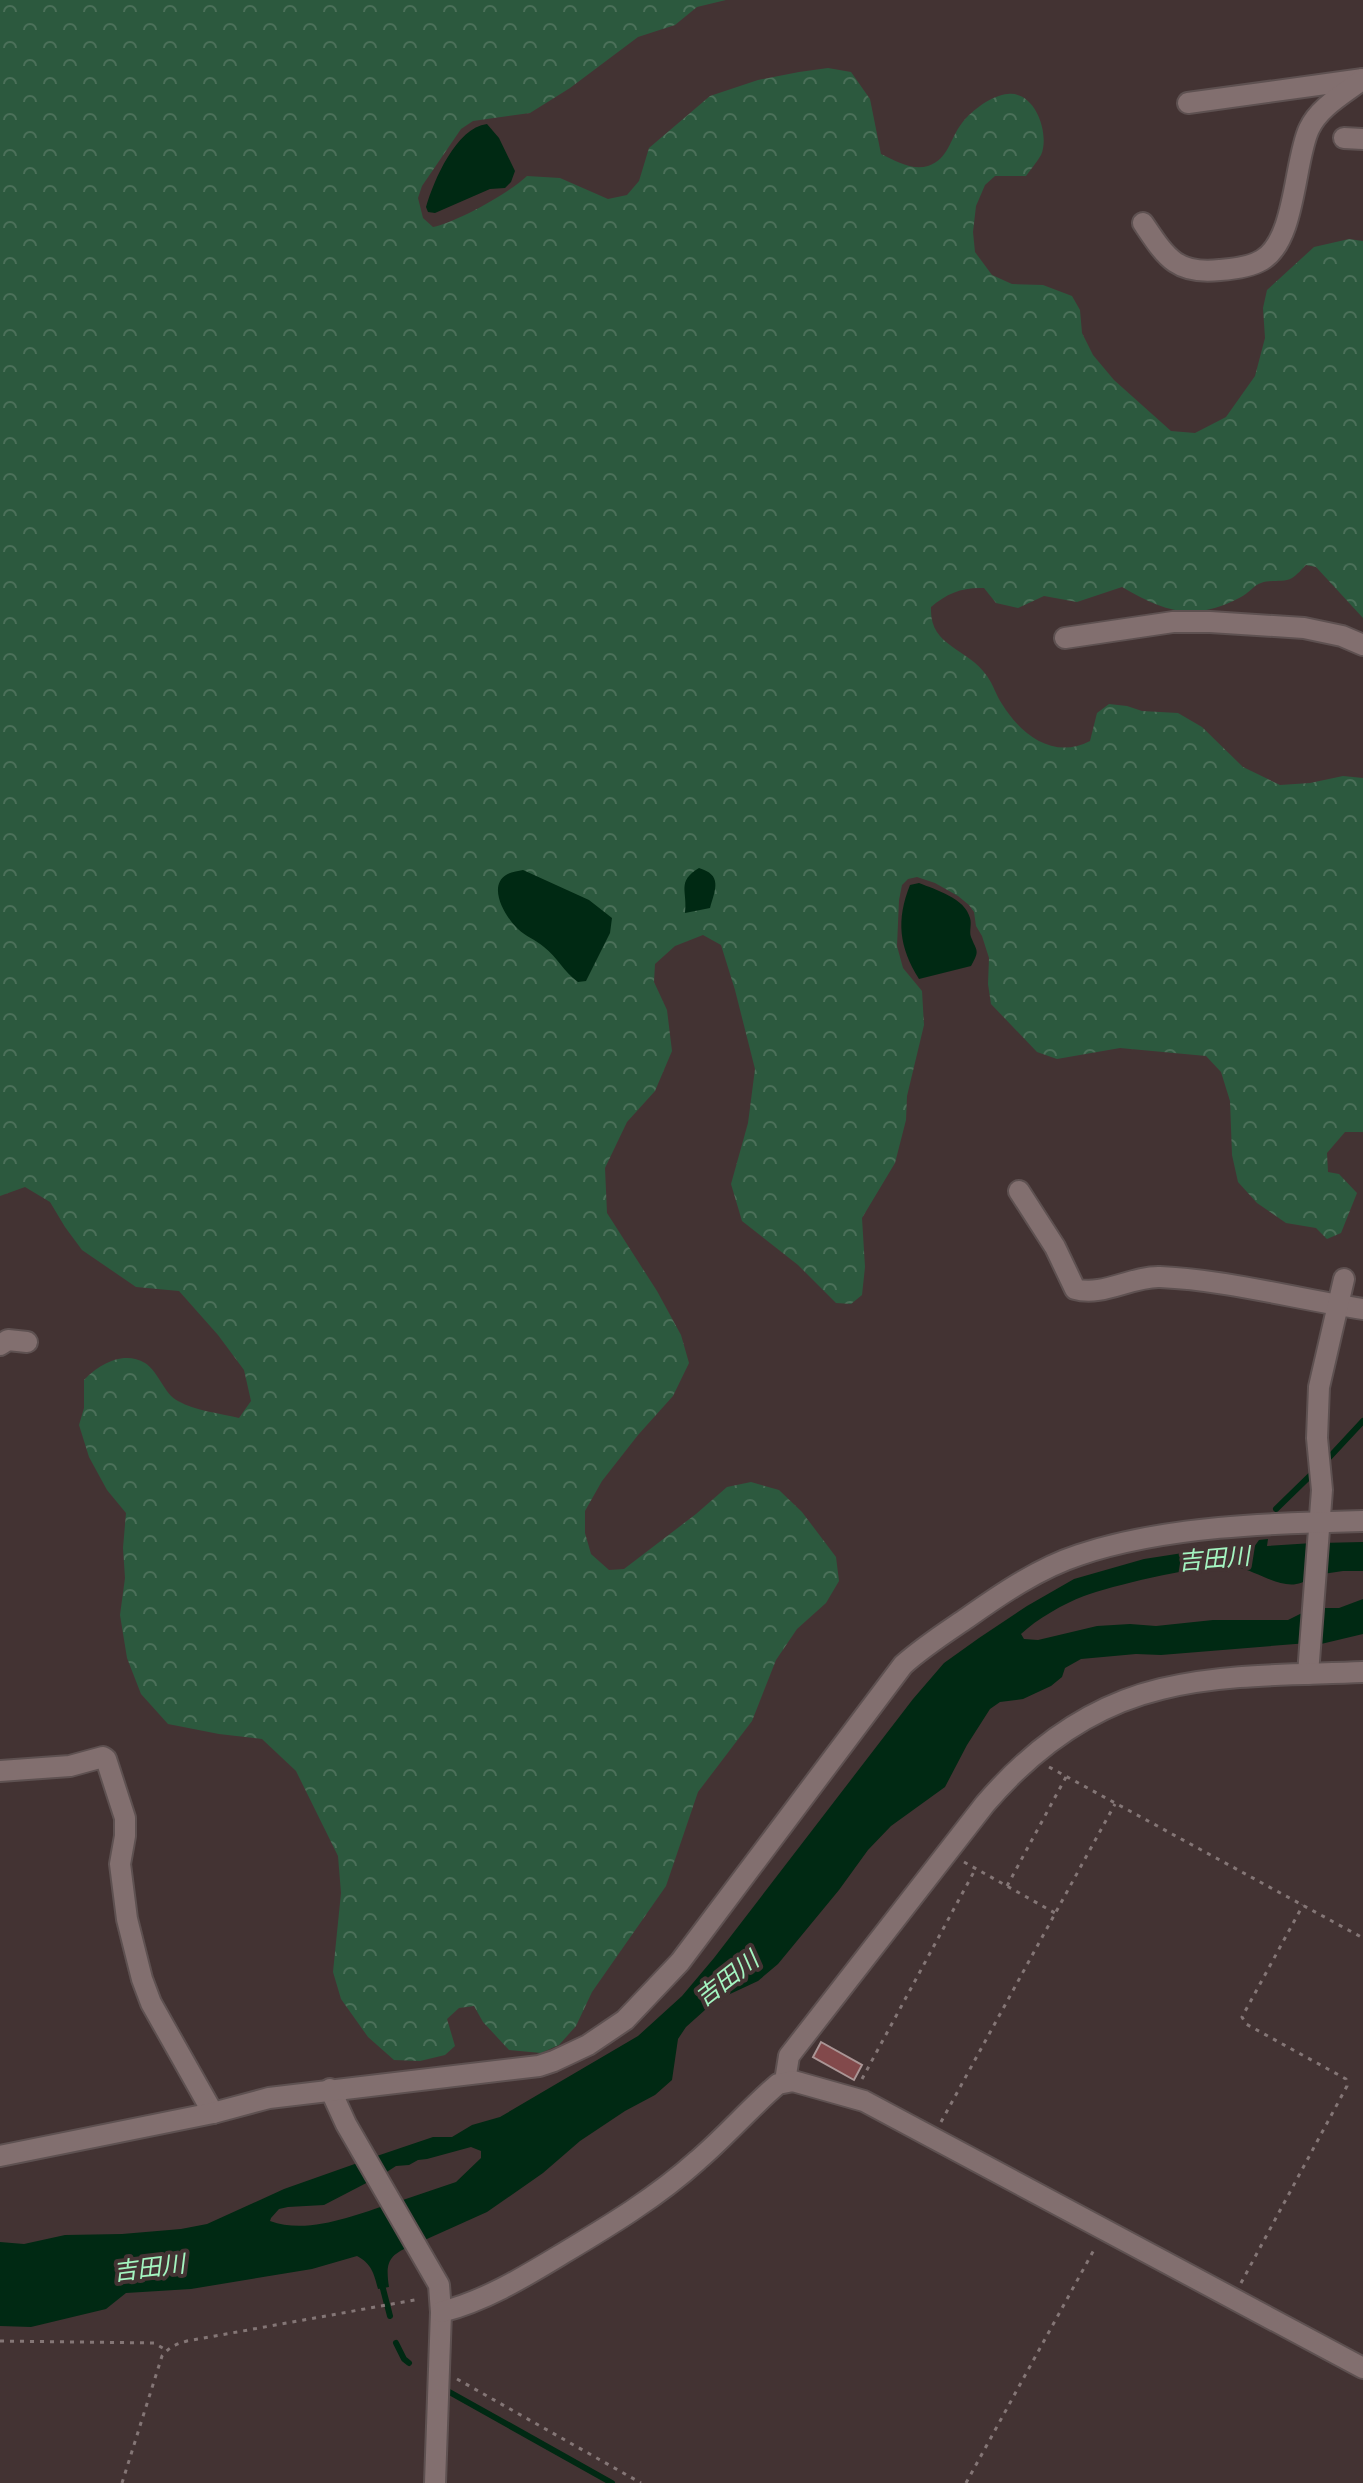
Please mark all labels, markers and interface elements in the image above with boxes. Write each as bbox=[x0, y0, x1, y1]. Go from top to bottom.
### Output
water label: 吉田川 bbox=[1177, 1542, 1254, 1576]
water label: 吉田川 bbox=[690, 1944, 766, 2012]
water label: 吉田川 bbox=[112, 2249, 189, 2286]

